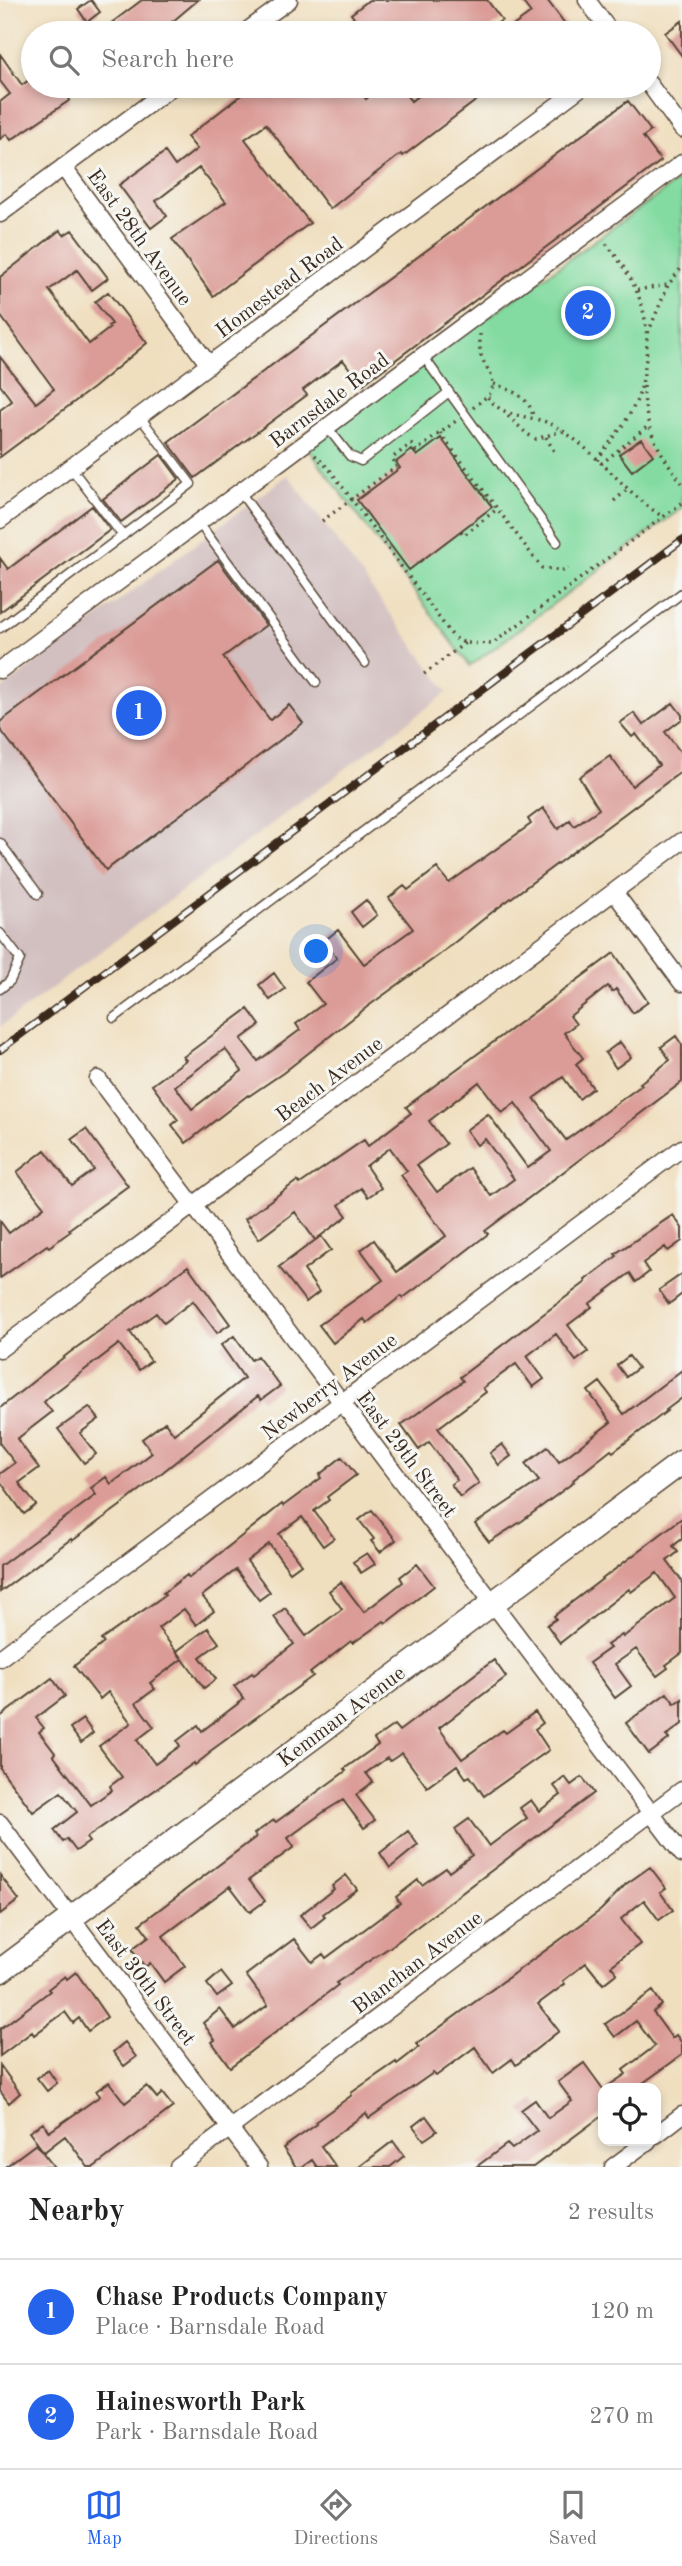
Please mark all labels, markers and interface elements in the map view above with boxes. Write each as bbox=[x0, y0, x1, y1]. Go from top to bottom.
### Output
search box bbox=[21, 21, 661, 98]
icon: search bbox=[45, 41, 83, 79]
text: Search here bbox=[101, 47, 234, 73]
street label: East 28th Avenue bbox=[82, 166, 195, 310]
street label: Homestead Road bbox=[212, 234, 348, 343]
pin: 2 bbox=[565, 287, 611, 339]
street label: Barnsdale Road bbox=[266, 350, 393, 453]
pin: 1 bbox=[116, 687, 162, 739]
your location bbox=[299, 934, 333, 968]
street label: Beach Avenue bbox=[273, 1033, 387, 1127]
street label: Newberry Avenue bbox=[258, 1330, 401, 1445]
street label: East 29th Street bbox=[352, 1388, 460, 1522]
street label: Kemman Avenue bbox=[274, 1663, 409, 1772]
street label: Blanchan Avenue bbox=[349, 1908, 487, 2019]
street label: East 30th Street bbox=[91, 1916, 199, 2050]
map controls bbox=[598, 2083, 661, 2146]
button: locate bbox=[598, 2083, 661, 2146]
text: Nearby bbox=[28, 2197, 125, 2227]
text: 2 results bbox=[568, 2201, 654, 2224]
text: Chase Products Company bbox=[95, 2285, 388, 2311]
text: 1 bbox=[44, 2300, 58, 2323]
text: 120 m bbox=[589, 2300, 654, 2323]
text: Place · Barnsdale Road bbox=[95, 2316, 325, 2339]
text: Hainesworth Park bbox=[95, 2390, 306, 2416]
text: 2 bbox=[44, 2405, 58, 2428]
text: 270 m bbox=[589, 2405, 654, 2428]
text: Park · Barnsdale Road bbox=[95, 2421, 319, 2444]
tab: Map bbox=[85, 2486, 123, 2551]
tab: Directions bbox=[294, 2486, 378, 2551]
tab: Saved bbox=[548, 2486, 597, 2551]

